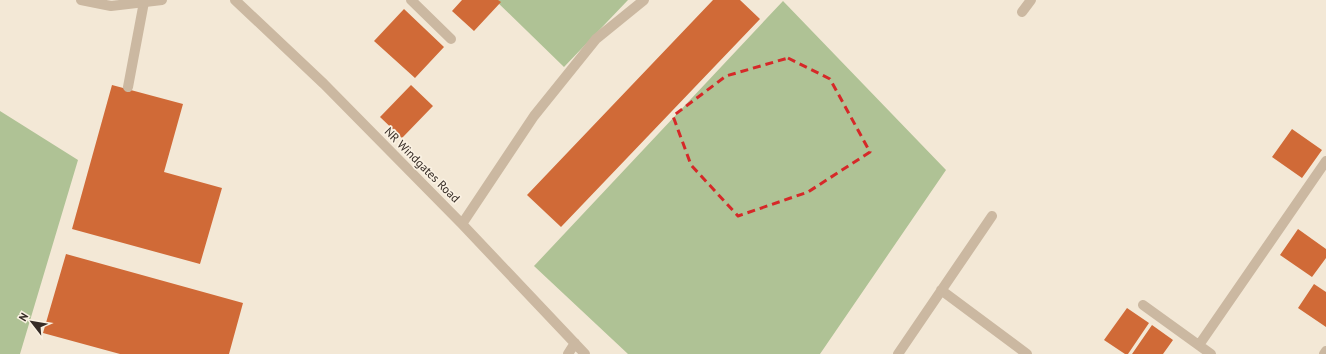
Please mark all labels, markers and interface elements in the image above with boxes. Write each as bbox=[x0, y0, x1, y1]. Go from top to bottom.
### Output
street label: NR Windgates Road bbox=[382, 124, 463, 205]
north arrow bbox=[12, 302, 52, 342]
text: N bbox=[16, 310, 31, 324]

